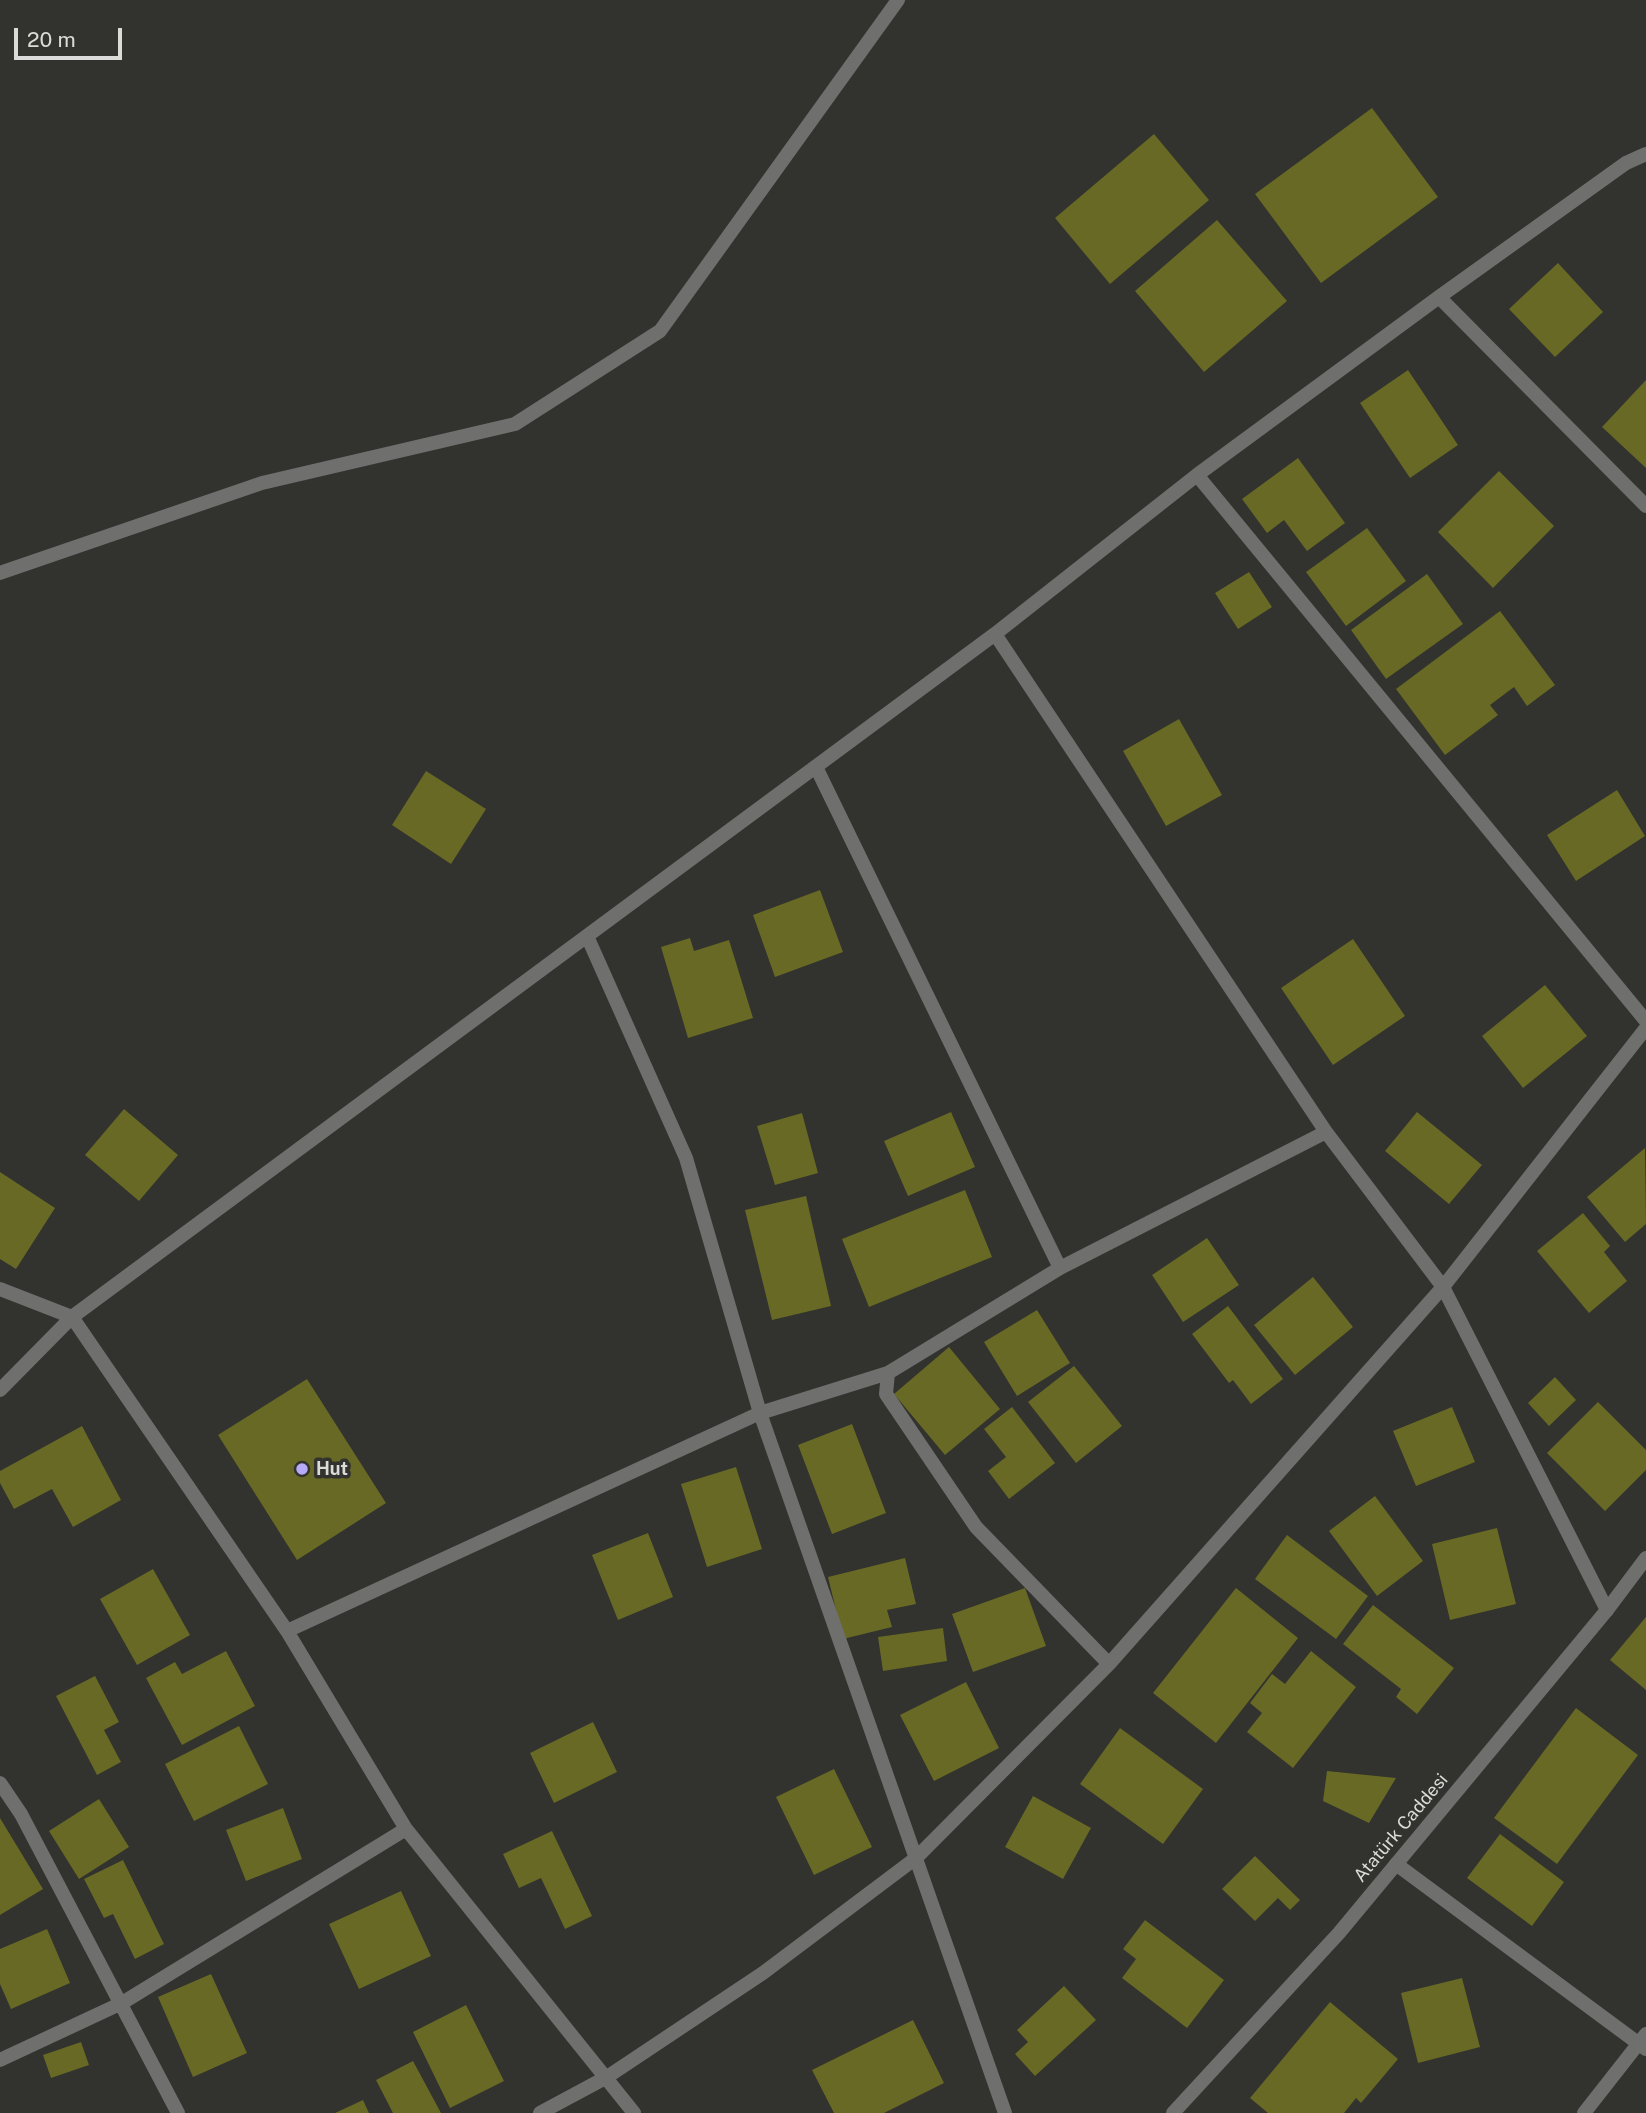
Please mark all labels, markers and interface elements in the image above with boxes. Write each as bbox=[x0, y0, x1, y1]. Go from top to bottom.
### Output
scale bar bbox=[18, 14, 126, 58]
text: 20 m bbox=[27, 27, 76, 52]
place label: Hut bbox=[316, 1458, 348, 1480]
marker: Hut bbox=[294, 1461, 310, 1477]
street label: Atatürk Caddesi bbox=[1349, 1769, 1453, 1887]

